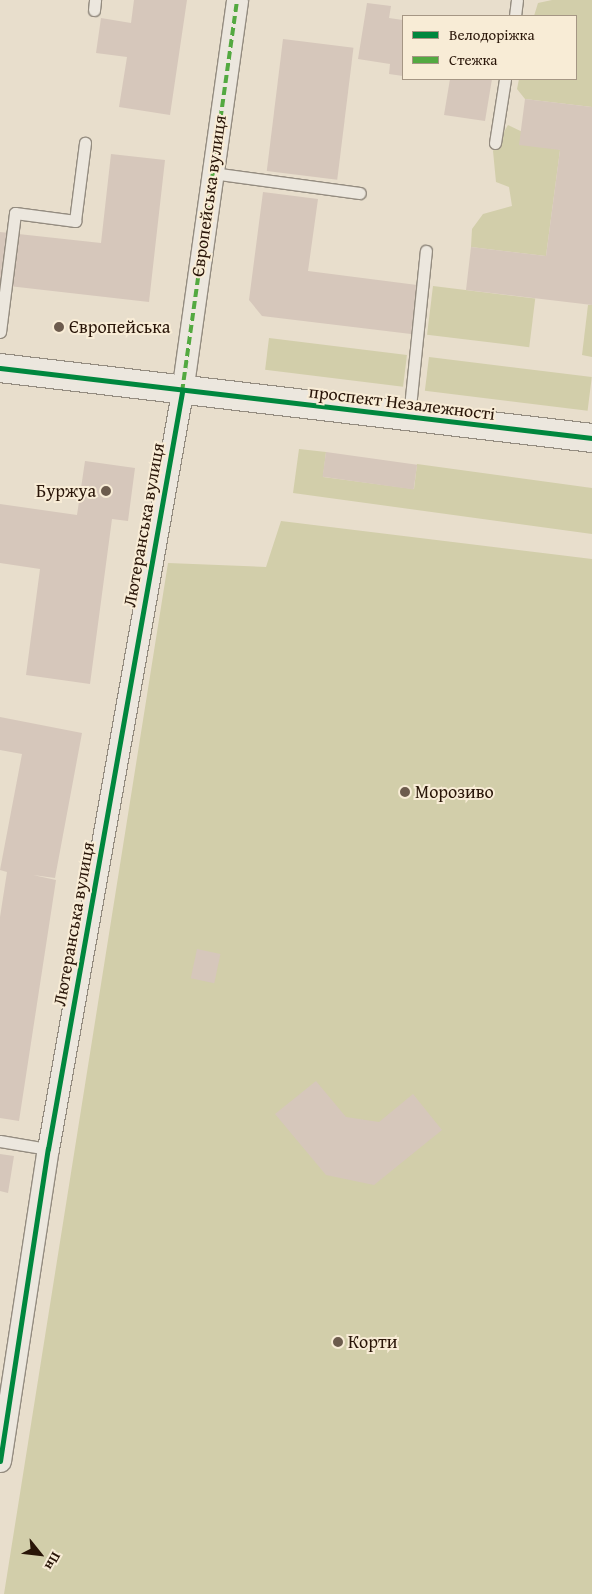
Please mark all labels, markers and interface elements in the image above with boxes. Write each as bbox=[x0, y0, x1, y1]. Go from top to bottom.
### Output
legend bbox=[402, 15, 577, 80]
text: Велодоріжка bbox=[449, 24, 535, 45]
text: Стежка bbox=[449, 49, 497, 70]
street label: Європейська вулиця bbox=[187, 114, 231, 278]
place label: Європейська bbox=[69, 316, 170, 338]
marker: Європейська bbox=[53, 321, 65, 333]
street label: проспект Незалежності bbox=[308, 381, 496, 425]
street label: Лютеранська вулиця bbox=[119, 441, 169, 609]
place label: Буржуа bbox=[36, 480, 96, 502]
marker: Буржуа bbox=[100, 485, 112, 497]
place label: Морозиво bbox=[415, 781, 494, 803]
marker: Морозиво bbox=[399, 786, 411, 798]
street label: Лютеранська вулиця bbox=[49, 840, 99, 1008]
place label: Корти bbox=[348, 1331, 397, 1353]
marker: Корти bbox=[332, 1336, 344, 1348]
north arrow bbox=[15, 1529, 65, 1579]
text: Пн bbox=[40, 1549, 66, 1574]

